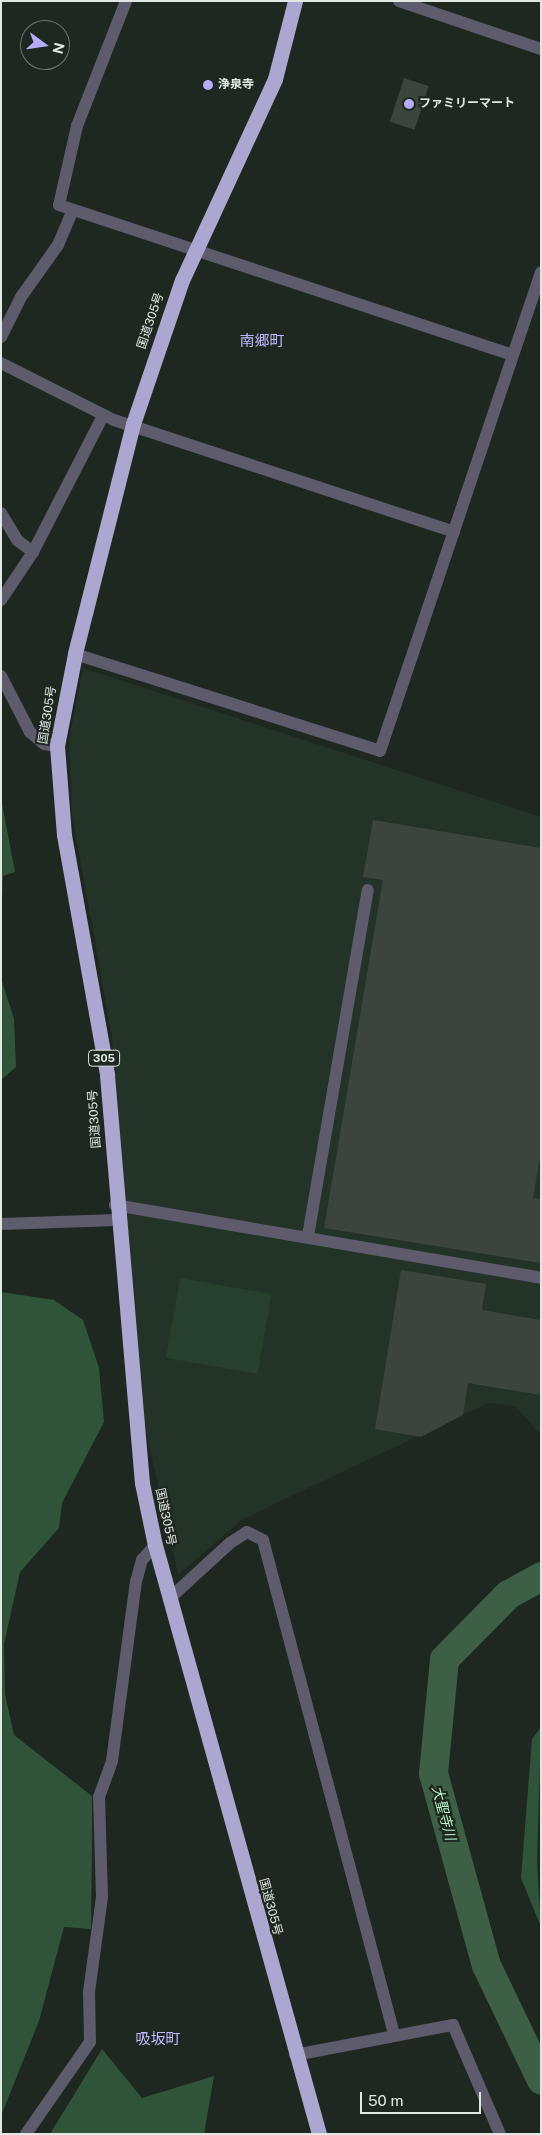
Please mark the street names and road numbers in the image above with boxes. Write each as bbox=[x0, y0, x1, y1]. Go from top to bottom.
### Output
street label: 国道305号 bbox=[135, 291, 167, 351]
street label: 国道305号 bbox=[36, 685, 60, 745]
road number: 305 bbox=[88, 1050, 120, 1066]
street label: 国道305号 bbox=[86, 1089, 104, 1149]
street label: 国道305号 bbox=[152, 1487, 178, 1547]
street label: 国道305号 bbox=[255, 1877, 285, 1937]

